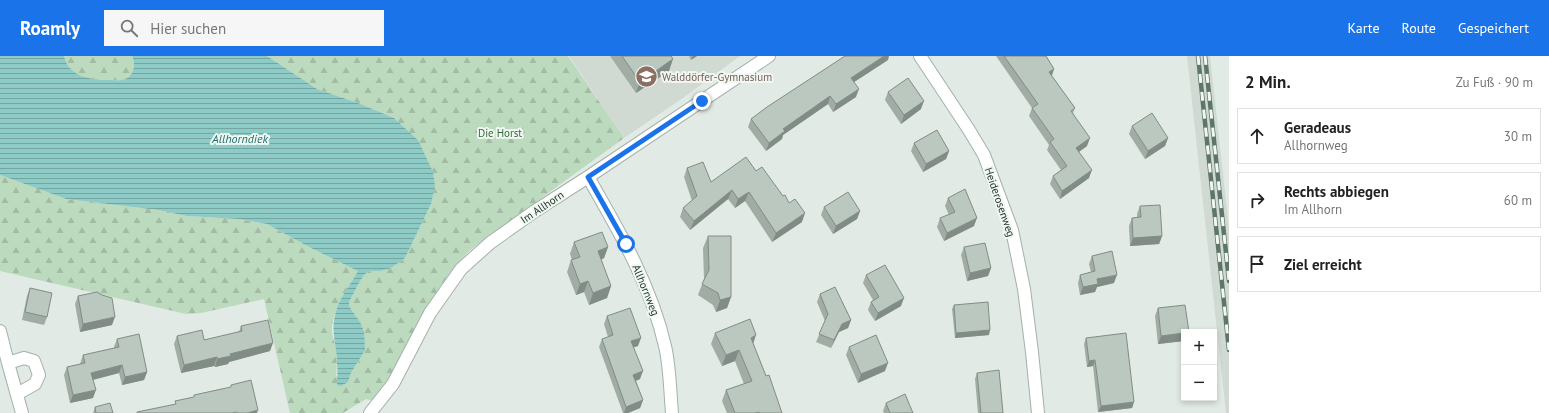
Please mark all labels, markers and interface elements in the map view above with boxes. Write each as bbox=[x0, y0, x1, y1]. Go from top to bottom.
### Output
search box bbox=[104, 10, 384, 46]
text: Roamly bbox=[20, 16, 80, 40]
icon: search bbox=[118, 17, 140, 39]
text: Hier suchen bbox=[150, 19, 226, 38]
text: Karte bbox=[1348, 19, 1380, 37]
text: Route bbox=[1402, 19, 1436, 37]
text: Gespeichert bbox=[1458, 19, 1529, 37]
school or university icon: Walddörfer-Gymnasium bbox=[634, 64, 660, 90]
place label: Walddörfer-Gymnasium bbox=[662, 70, 772, 84]
text: 2 Min. bbox=[1245, 71, 1291, 93]
text: Zu Fuß · 90 m bbox=[1456, 74, 1533, 91]
route end bbox=[693, 92, 711, 110]
text: Geradeaus bbox=[1284, 118, 1351, 137]
icon: ahead bbox=[1246, 125, 1268, 147]
park label: Die Horst bbox=[478, 126, 522, 140]
text: 30 m bbox=[1504, 128, 1532, 145]
water label: Allhorndiek bbox=[211, 131, 269, 146]
text: Allhornweg bbox=[1284, 137, 1348, 154]
street label: Heiderosenweg bbox=[982, 165, 1018, 239]
text: Rechts abbiegen bbox=[1284, 182, 1389, 201]
street label: Im Allhorn bbox=[518, 187, 566, 227]
icon: right bbox=[1246, 189, 1268, 211]
text: 60 m bbox=[1504, 192, 1532, 209]
text: Im Allhorn bbox=[1284, 201, 1342, 218]
route start bbox=[617, 235, 635, 253]
icon: arrive bbox=[1246, 253, 1268, 275]
text: Ziel erreicht bbox=[1284, 255, 1362, 274]
street label: Allhornweg bbox=[629, 262, 663, 318]
map controls bbox=[1181, 329, 1217, 401]
button: + bbox=[1181, 329, 1217, 365]
button: − bbox=[1181, 365, 1217, 401]

